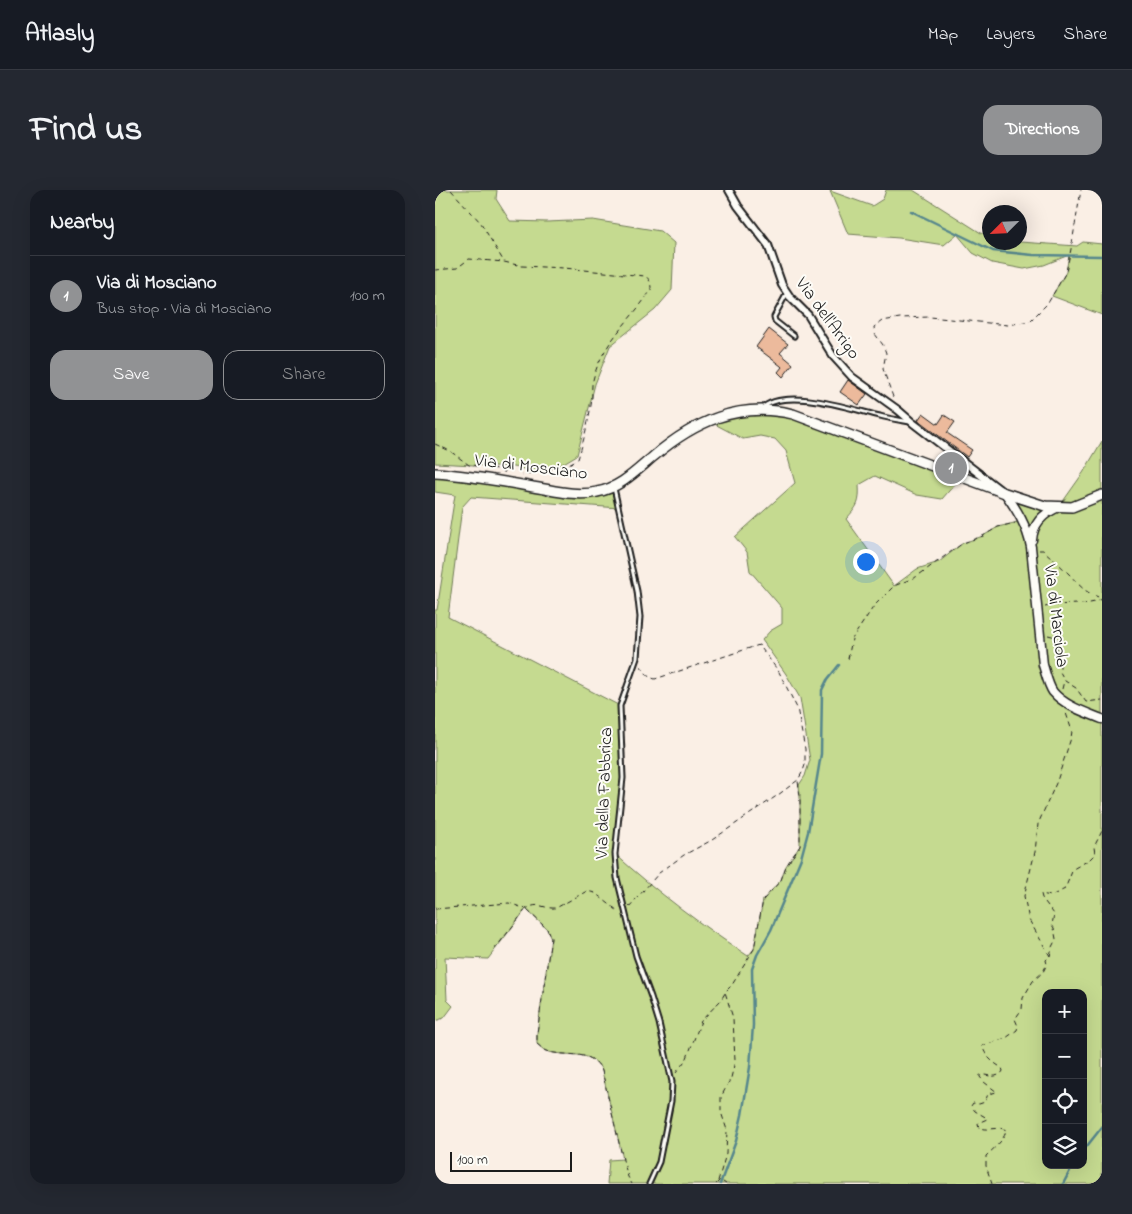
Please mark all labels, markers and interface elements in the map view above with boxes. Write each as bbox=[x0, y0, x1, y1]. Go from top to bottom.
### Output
text: Atlasly bbox=[25, 17, 94, 52]
text: Map bbox=[928, 22, 958, 48]
text: Layers bbox=[986, 22, 1036, 48]
text: Share bbox=[1064, 22, 1107, 48]
text: Find us bbox=[30, 105, 142, 156]
button: Directions bbox=[983, 105, 1102, 155]
north arrow bbox=[982, 205, 1027, 250]
text: Nearby bbox=[50, 208, 114, 238]
text: Via di Mosciano bbox=[97, 270, 217, 297]
street label: Via dell'Arrigo bbox=[787, 272, 866, 366]
text: 1 bbox=[63, 284, 69, 308]
text: 100 m bbox=[350, 284, 385, 308]
text: Bus stop · Via di Mosciano bbox=[97, 297, 272, 321]
button: Save bbox=[50, 350, 213, 400]
button: Share bbox=[223, 350, 385, 400]
street label: Via di Mosciano bbox=[472, 448, 589, 488]
pin: 1 bbox=[935, 449, 967, 487]
your location bbox=[853, 549, 879, 575]
street label: Via di Marciola bbox=[1036, 562, 1074, 669]
street label: Via della Fabbrica bbox=[590, 727, 620, 860]
map controls bbox=[1042, 989, 1087, 1169]
button: + bbox=[1042, 989, 1087, 1034]
button: − bbox=[1042, 1034, 1087, 1079]
button: locate bbox=[1042, 1079, 1087, 1124]
button: layers bbox=[1042, 1124, 1087, 1169]
scale bar bbox=[450, 1149, 573, 1172]
text: 100 m bbox=[457, 1150, 488, 1171]

